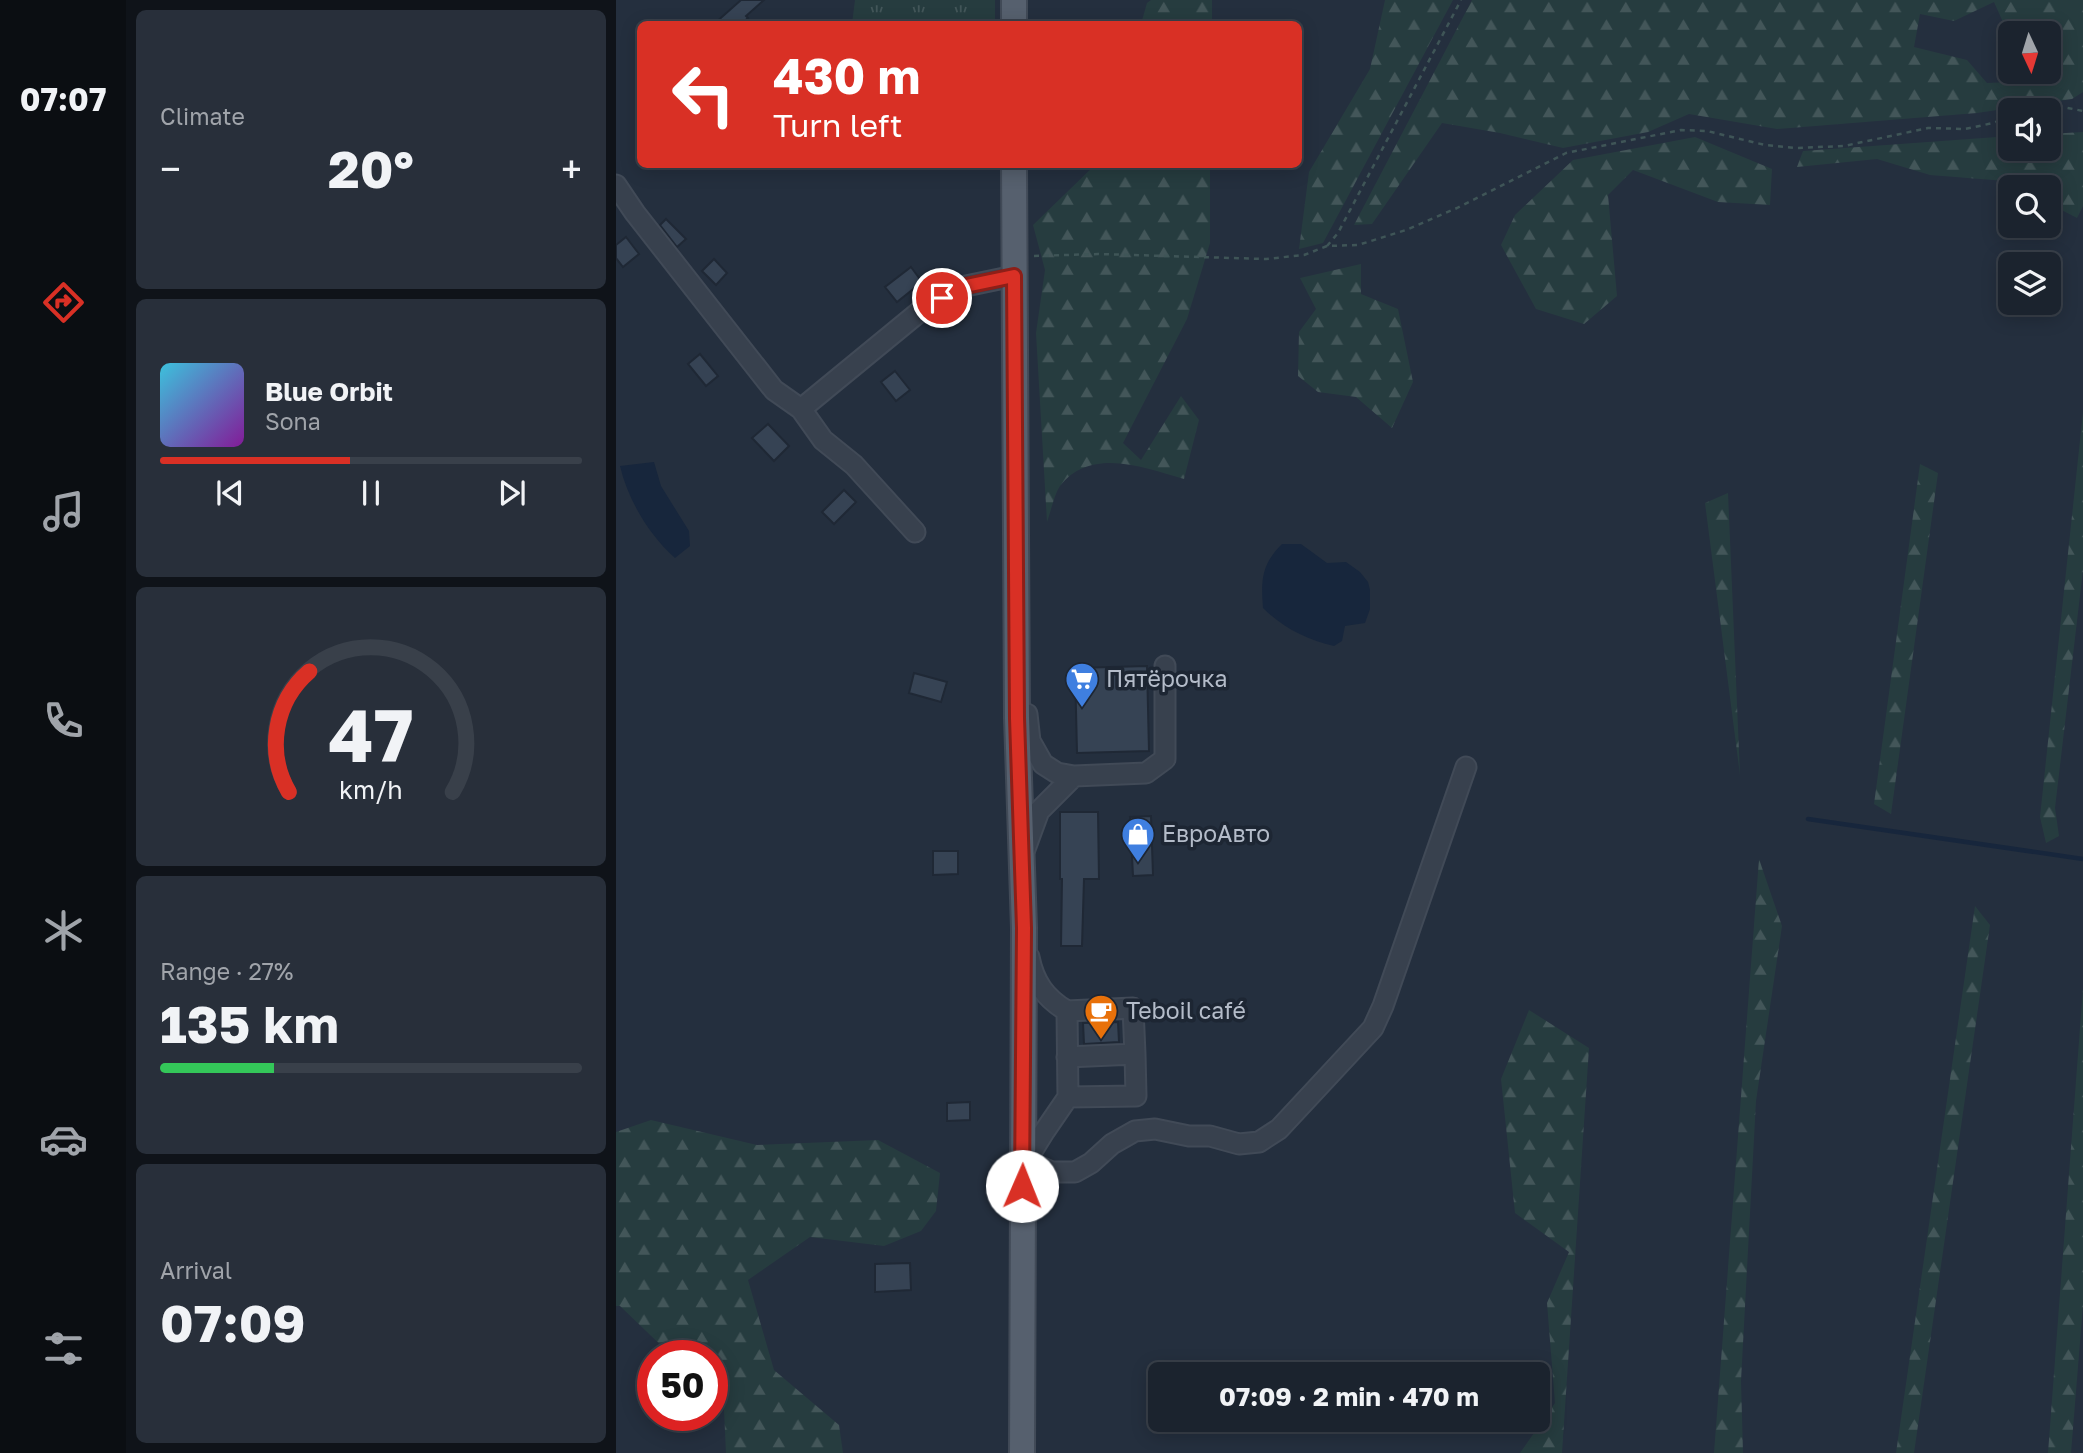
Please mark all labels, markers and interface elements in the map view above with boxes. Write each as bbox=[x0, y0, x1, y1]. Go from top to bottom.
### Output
north arrow bbox=[1998, 21, 2062, 84]
map controls bbox=[1998, 21, 2061, 315]
text: 430 m bbox=[773, 46, 921, 105]
icon: left bbox=[658, 49, 749, 140]
text: 07:07 bbox=[20, 80, 106, 118]
button: sound bbox=[1998, 98, 2061, 161]
text: Climate bbox=[160, 102, 245, 130]
text: Turn left bbox=[773, 106, 902, 144]
text: 20° bbox=[328, 137, 414, 199]
text: − bbox=[160, 146, 181, 191]
text: + bbox=[561, 146, 582, 191]
button: search bbox=[1998, 175, 2061, 238]
button: layers bbox=[1998, 252, 2061, 315]
pin bbox=[912, 268, 972, 328]
icon: directions bbox=[39, 278, 88, 327]
icon: arrive bbox=[923, 279, 961, 317]
text: Blue Orbit bbox=[265, 376, 393, 407]
text: Sona bbox=[265, 407, 321, 435]
icon: previous bbox=[211, 474, 249, 512]
icon: pause bbox=[352, 474, 390, 512]
icon: next bbox=[493, 474, 531, 512]
icon: music bbox=[39, 487, 88, 536]
supermarket icon: Пятёрочка bbox=[1063, 660, 1101, 709]
place label: Пятёрочка bbox=[1106, 664, 1227, 692]
text: 47 bbox=[328, 692, 414, 779]
icon: phone bbox=[39, 696, 88, 745]
text: km/h bbox=[339, 774, 403, 805]
shop icon: ЕвроАвто bbox=[1119, 815, 1157, 864]
place label: ЕвроАвто bbox=[1162, 819, 1270, 847]
icon: climate bbox=[39, 906, 88, 955]
text: Range · 27% bbox=[160, 957, 293, 985]
text: 135 km bbox=[160, 992, 339, 1054]
cafe icon: Teboil café bbox=[1082, 992, 1120, 1041]
place label: Teboil café bbox=[1126, 996, 1246, 1024]
icon: car bbox=[39, 1115, 88, 1164]
position arrow bbox=[985, 1149, 1059, 1223]
text: Arrival bbox=[160, 1256, 232, 1284]
text: 07:09 bbox=[160, 1291, 306, 1353]
icon: filters bbox=[39, 1324, 88, 1373]
speed limit sign: 50 bbox=[637, 1340, 728, 1431]
text: 07:09 · 2 min · 470 m bbox=[1219, 1381, 1479, 1412]

